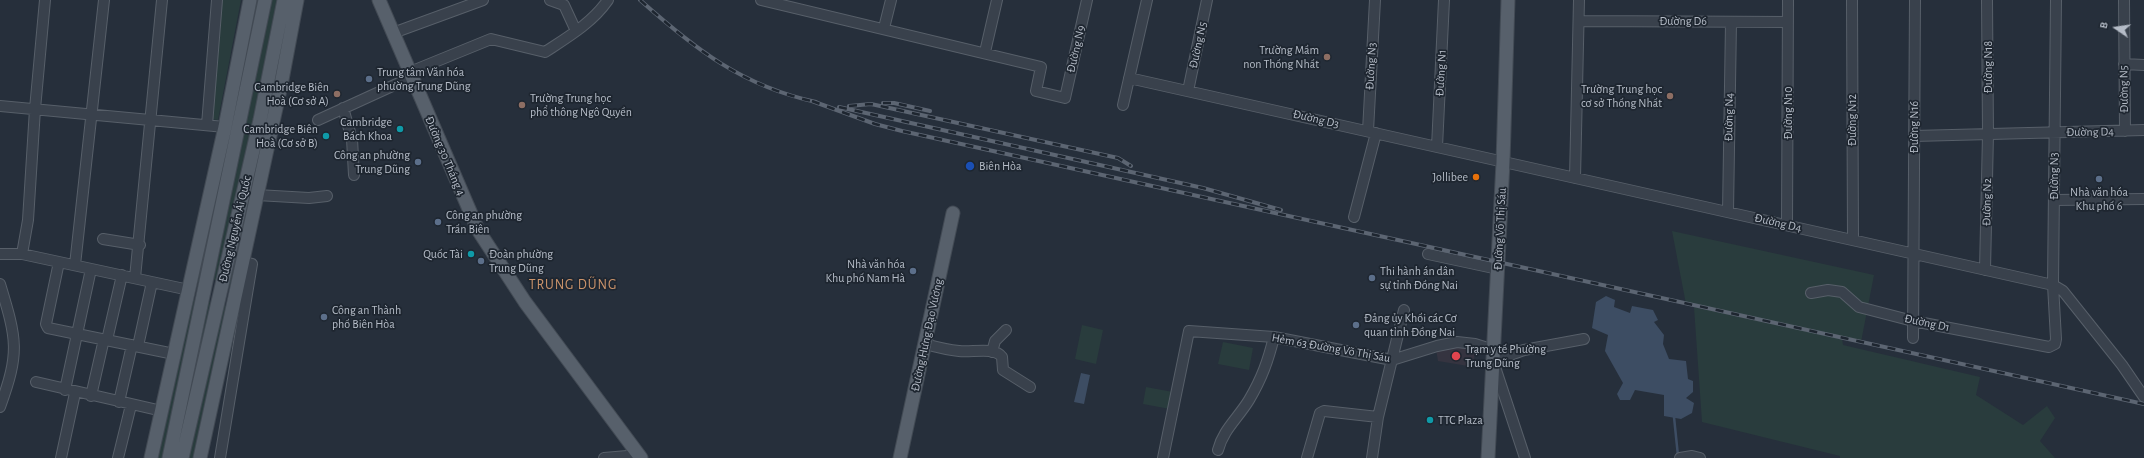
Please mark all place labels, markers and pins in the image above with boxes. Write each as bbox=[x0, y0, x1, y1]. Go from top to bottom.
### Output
place label: Trường Mầm non Thống Nhất bbox=[1243, 43, 1319, 71]
marker: Trường Mầm non Thống Nhất bbox=[1322, 52, 1332, 62]
place label: Trung tâm Văn hóa phường Trung Dũng bbox=[377, 65, 470, 93]
marker: Trung tâm Văn hóa phường Trung Dũng bbox=[364, 74, 374, 84]
place label: Cambridge Biên Hoà (Cơ sở A) bbox=[254, 80, 329, 108]
place label: Trường Trung học cơ sở Thống Nhất bbox=[1581, 82, 1662, 110]
marker: Cambridge Biên Hoà (Cơ sở A) bbox=[332, 89, 342, 99]
place label: Trường Trung học phổ thông Ngô Quyền bbox=[530, 91, 632, 119]
marker: Trường Trung học cơ sở Thống Nhất bbox=[1665, 91, 1675, 101]
marker: Trường Trung học phổ thông Ngô Quyền bbox=[517, 100, 527, 110]
place label: Cambridge Bách Khoa bbox=[340, 115, 392, 143]
place label: Cambridge Biên Hoà (Cơ sở B) bbox=[243, 122, 318, 150]
marker: Cambridge Bách Khoa bbox=[395, 124, 405, 134]
marker: Cambridge Biên Hoà (Cơ sở B) bbox=[321, 131, 331, 141]
place label: Công an phường Trung Dũng bbox=[334, 148, 410, 176]
marker: Công an phường Trung Dũng bbox=[413, 157, 423, 167]
place label: Biên Hòa bbox=[979, 159, 1021, 173]
marker: Biên Hòa bbox=[964, 160, 976, 172]
place label: Jollibee bbox=[1433, 170, 1468, 184]
marker: Jollibee bbox=[1471, 172, 1481, 182]
marker: Nhà văn hóa Khu phố 6 bbox=[2094, 174, 2104, 184]
place label: Nhà văn hóa Khu phố 6 bbox=[2070, 185, 2128, 213]
place label: Công an phường Trấn Biên bbox=[446, 208, 522, 236]
marker: Công an phường Trấn Biên bbox=[433, 217, 443, 227]
place label: Quốc Tài bbox=[423, 247, 463, 261]
place label: Đoàn phường Trung Dũng bbox=[489, 247, 553, 275]
marker: Quốc Tài bbox=[466, 249, 476, 259]
marker: Đoàn phường Trung Dũng bbox=[476, 256, 486, 266]
place label: Nhà văn hóa Khu phố Nam Hà bbox=[825, 257, 905, 285]
place label: Thi hành án dân sự tỉnh Đồng Nai bbox=[1380, 264, 1458, 292]
marker: Nhà văn hóa Khu phố Nam Hà bbox=[908, 266, 918, 276]
marker: Thi hành án dân sự tỉnh Đồng Nai bbox=[1367, 273, 1377, 283]
place label: Công an Thành phố Biên Hòa bbox=[332, 303, 401, 331]
place label: Đảng ủy Khối các Cơ quan tỉnh Đồng Nai bbox=[1364, 311, 1457, 339]
marker: Công an Thành phố Biên Hòa bbox=[319, 312, 329, 322]
marker: Đảng ủy Khối các Cơ quan tỉnh Đồng Nai bbox=[1351, 320, 1361, 330]
place label: Trạm y tế Phường Trung Dũng bbox=[1465, 342, 1546, 370]
marker: Trạm y tế Phường Trung Dũng bbox=[1450, 350, 1462, 362]
place label: TTC Plaza bbox=[1438, 413, 1483, 427]
marker: TTC Plaza bbox=[1425, 415, 1435, 425]

